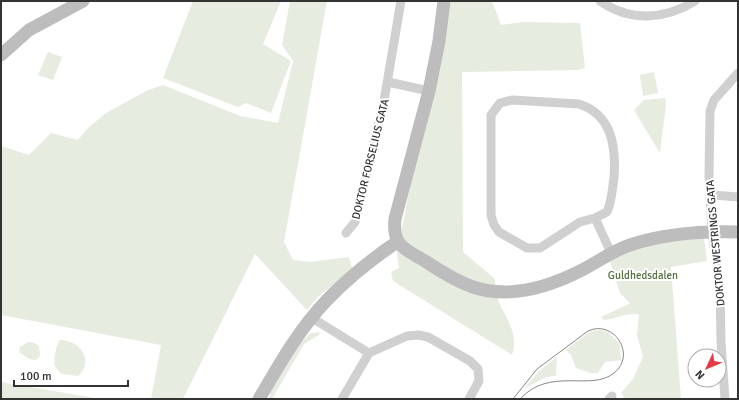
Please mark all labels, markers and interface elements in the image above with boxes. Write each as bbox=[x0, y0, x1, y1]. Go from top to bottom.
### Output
street label: DOKTOR FORSELIUS GATA bbox=[349, 97, 392, 221]
street label: DOKTOR WESTRINGS GATA bbox=[703, 179, 727, 307]
park label: Guldhedsdalen bbox=[608, 269, 678, 282]
north arrow bbox=[687, 348, 727, 388]
scale bar bbox=[14, 362, 128, 388]
text: N bbox=[693, 367, 708, 382]
text: 100 m bbox=[20, 369, 52, 384]

